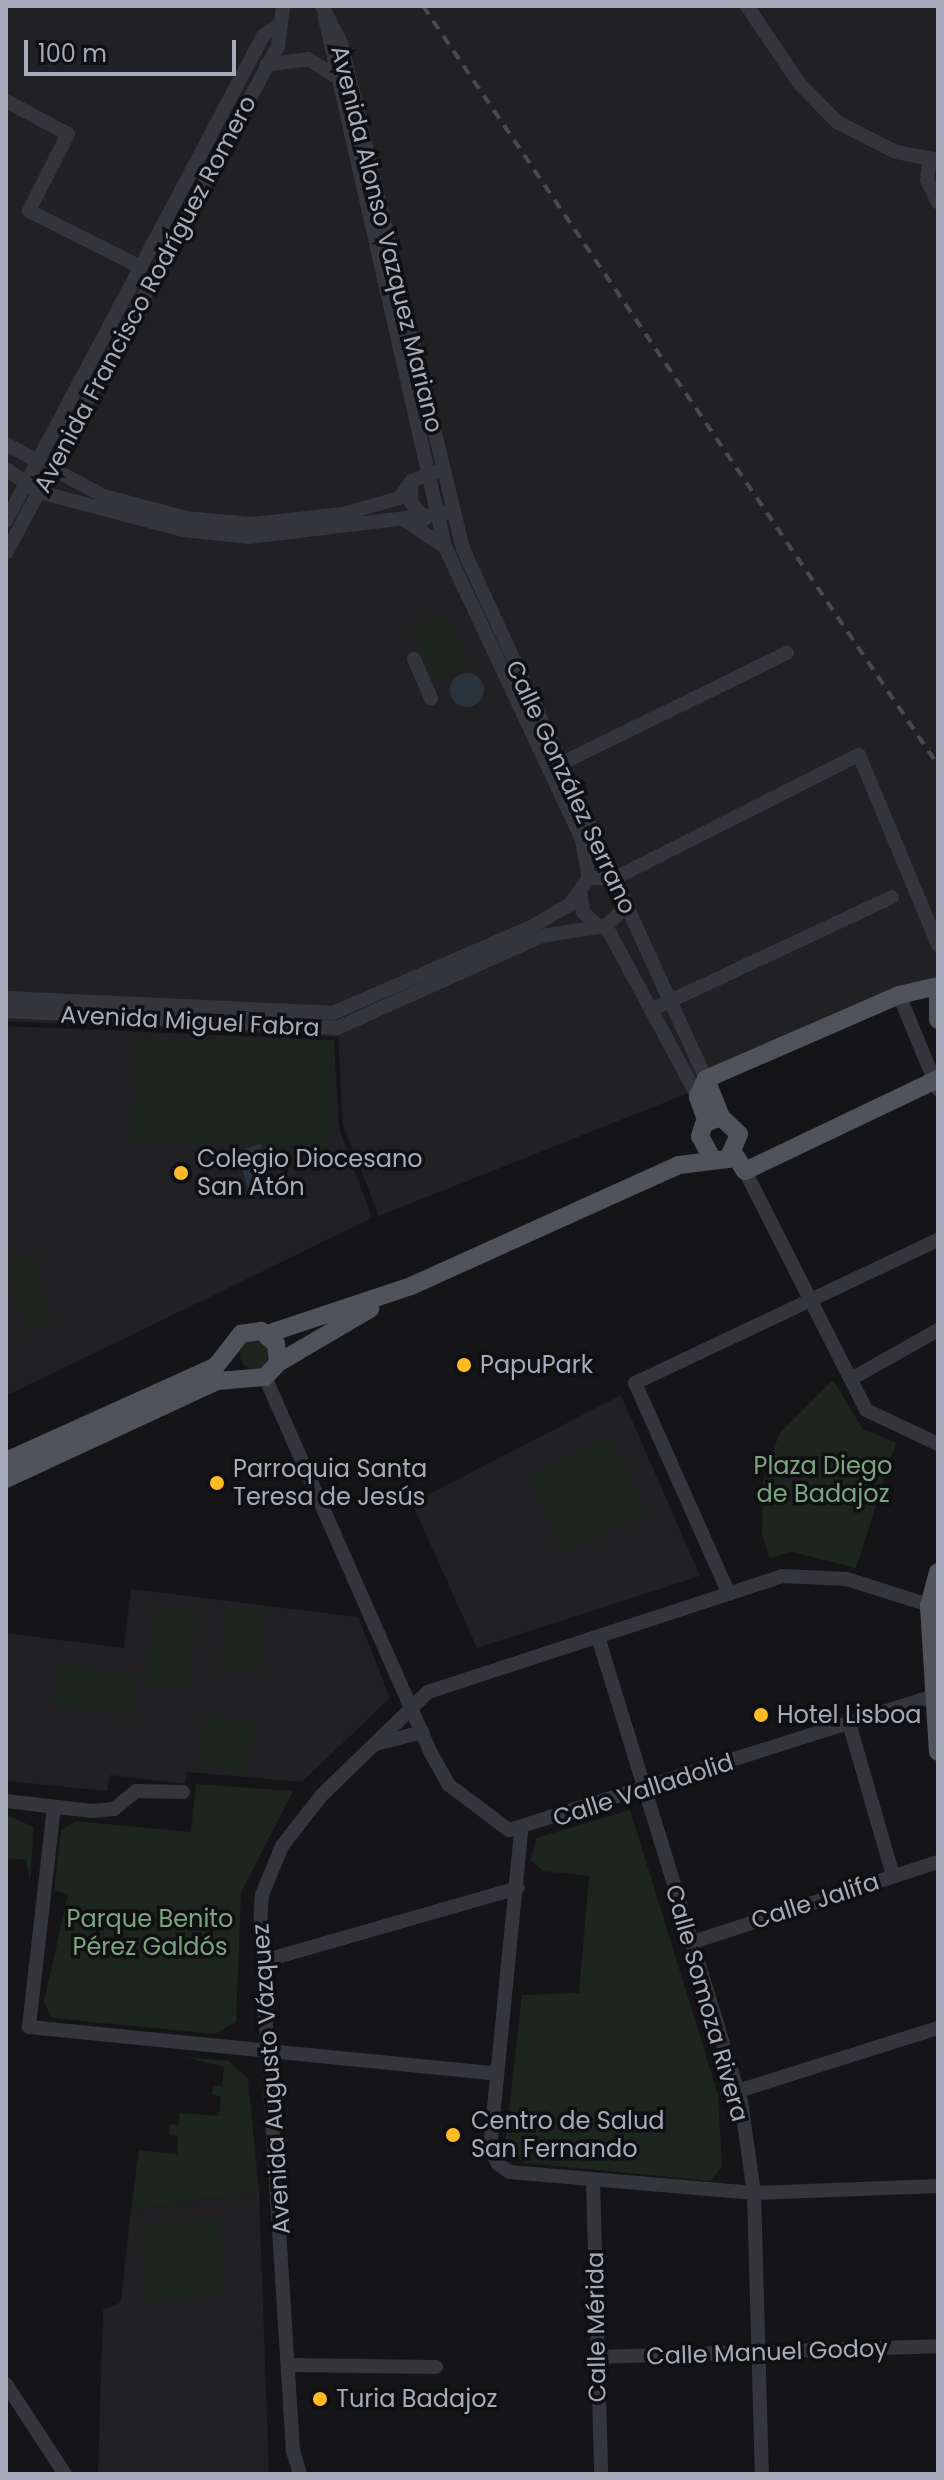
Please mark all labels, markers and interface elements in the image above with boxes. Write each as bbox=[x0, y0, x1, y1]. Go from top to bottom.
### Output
scale bar bbox=[28, 24, 240, 74]
text: 100 m bbox=[38, 37, 107, 70]
street label: Avenida Alonso Vazquez Mariano bbox=[325, 43, 449, 435]
street label: Avenida Francisco Rodríguez Romero bbox=[28, 91, 262, 497]
street label: Calle González Serrano bbox=[500, 656, 642, 918]
street label: Avenida Miguel Fabra bbox=[60, 1000, 320, 1042]
place label: Colegio Diocesano San Atón bbox=[197, 1145, 423, 1201]
marker: Colegio Diocesano San Atón bbox=[172, 1164, 190, 1182]
place label: PapuPark bbox=[480, 1351, 593, 1379]
marker: PapuPark bbox=[455, 1356, 473, 1374]
park label: Plaza Diego de Badajoz bbox=[754, 1452, 892, 1508]
place label: Parroquia Santa Teresa de Jesús bbox=[233, 1455, 427, 1511]
marker: Parroquia Santa Teresa de Jesús bbox=[208, 1474, 226, 1492]
place label: Hotel Lisboa bbox=[777, 1701, 922, 1729]
marker: Hotel Lisboa bbox=[752, 1706, 770, 1724]
street label: Calle Valladolid bbox=[549, 1747, 737, 1833]
street label: Calle Jalifa bbox=[747, 1867, 883, 1935]
street label: Calle Somoza Rivera bbox=[659, 1881, 755, 2125]
park label: Parque Benito Pérez Galdós bbox=[67, 1905, 233, 1961]
street label: Avenida Augusto Vázquez bbox=[246, 1923, 296, 2235]
place label: Centro de Salud San Fernando bbox=[471, 2107, 665, 2163]
marker: Centro de Salud San Fernando bbox=[442, 2124, 464, 2146]
street label: Calle Mérida bbox=[580, 2251, 612, 2403]
street label: Calle Manuel Godoy bbox=[646, 2333, 888, 2371]
place label: Turia Badajoz bbox=[336, 2385, 497, 2413]
marker: Turia Badajoz bbox=[311, 2390, 329, 2408]

